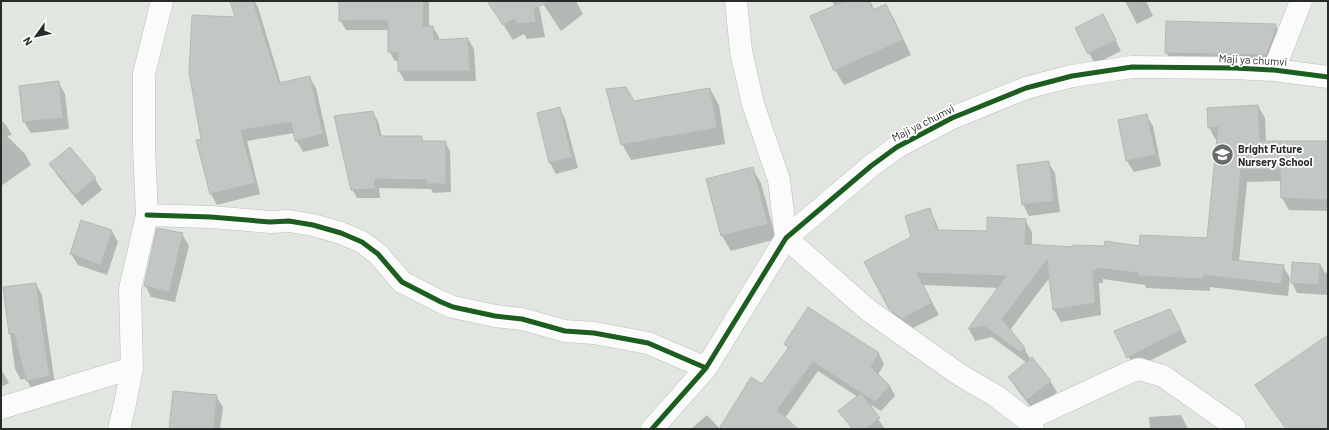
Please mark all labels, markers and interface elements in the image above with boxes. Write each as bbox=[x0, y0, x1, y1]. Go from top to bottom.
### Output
north arrow bbox=[16, 16, 56, 56]
text: N bbox=[20, 35, 35, 48]
street label: Maji ya chumvi bbox=[1218, 51, 1288, 68]
street label: Maji ya chumvi bbox=[889, 101, 956, 144]
school or university icon: Bright Future Nursery School bbox=[1210, 142, 1236, 168]
place label: Bright Future Nursery School bbox=[1238, 142, 1313, 168]

